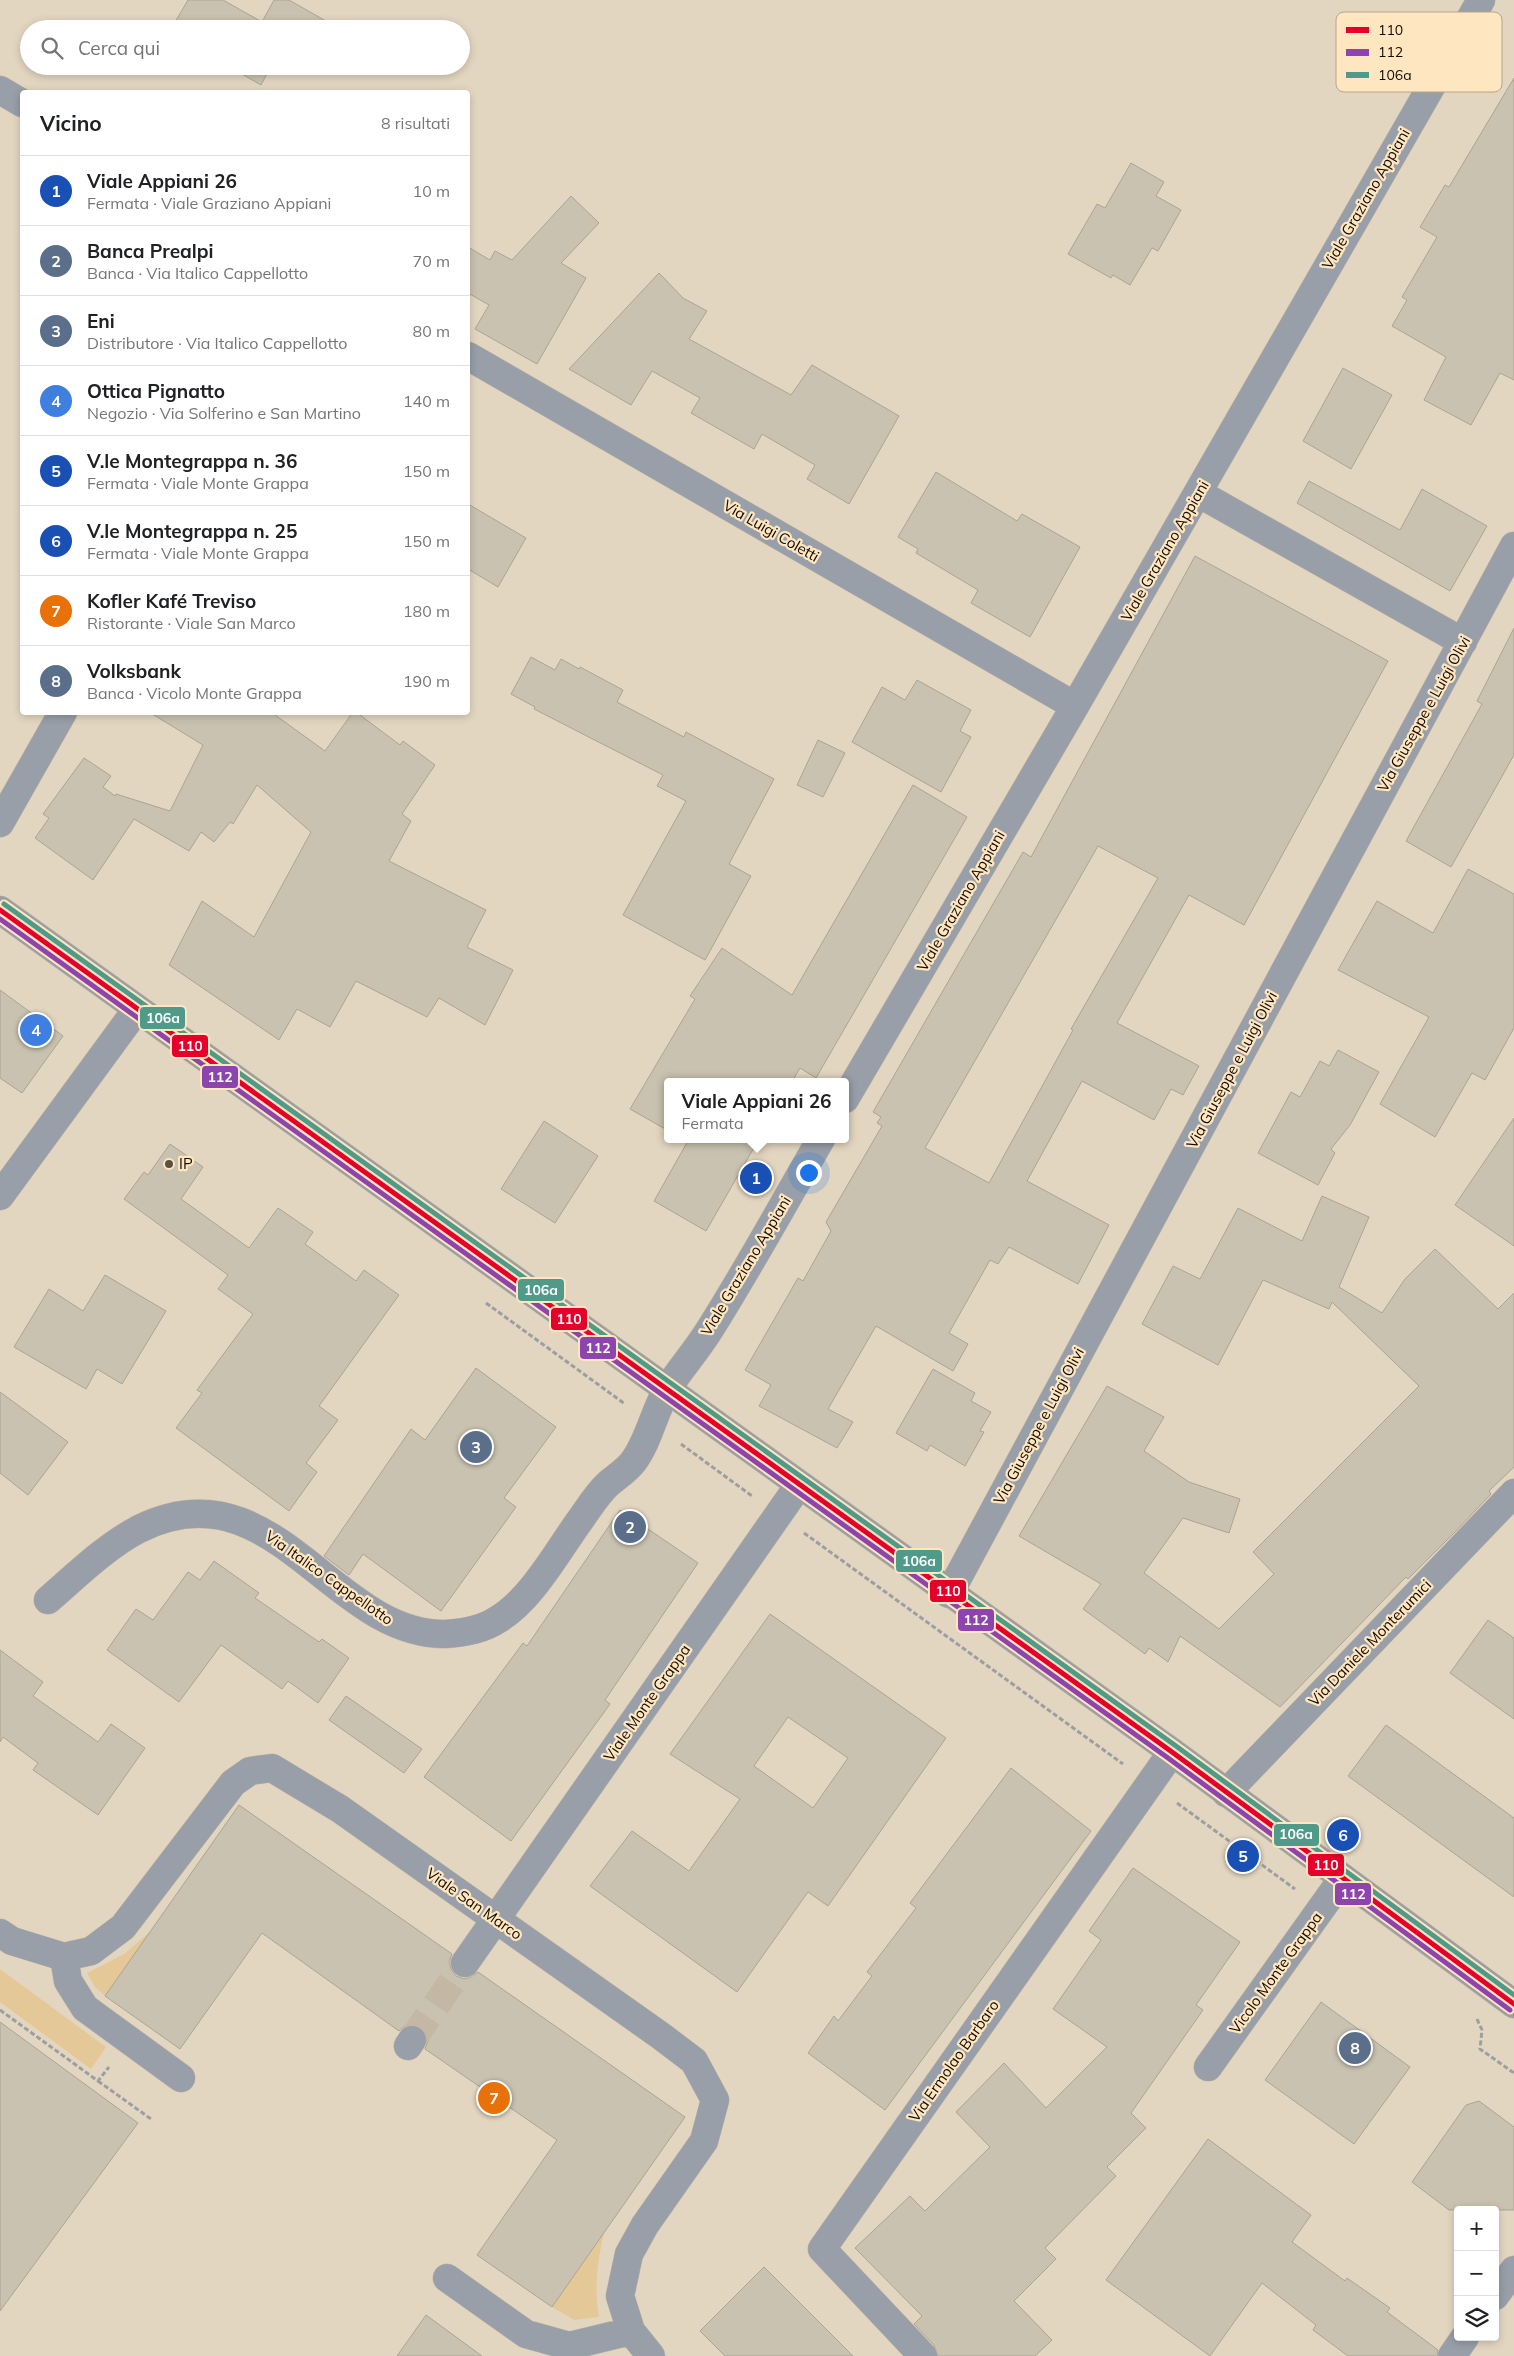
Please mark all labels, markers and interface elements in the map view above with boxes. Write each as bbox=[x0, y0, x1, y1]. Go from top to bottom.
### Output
legend bbox=[1336, 12, 1502, 92]
search box bbox=[20, 20, 470, 75]
text: 110 bbox=[1378, 21, 1403, 39]
icon: search bbox=[38, 34, 66, 62]
text: Cerca qui bbox=[78, 36, 160, 60]
text: 112 bbox=[1378, 43, 1403, 61]
text: 106a bbox=[1378, 66, 1412, 84]
text: Vicino bbox=[40, 110, 102, 136]
text: 8 risultati bbox=[381, 113, 450, 133]
street label: Viale Graziano Appiani bbox=[1317, 125, 1414, 273]
text: Viale Appiani 26 bbox=[87, 169, 237, 193]
text: 1 bbox=[51, 181, 61, 201]
text: 10 m bbox=[413, 181, 450, 201]
text: Fermata · Viale Graziano Appiani bbox=[87, 193, 331, 213]
text: Banca Prealpi bbox=[87, 239, 214, 263]
text: 2 bbox=[51, 251, 61, 271]
text: 70 m bbox=[413, 251, 450, 271]
text: Banca · Via Italico Cappellotto bbox=[87, 263, 308, 283]
text: Eni bbox=[87, 309, 115, 333]
text: 3 bbox=[51, 321, 61, 341]
text: 80 m bbox=[413, 321, 450, 341]
text: Distributore · Via Italico Cappellotto bbox=[87, 333, 347, 353]
text: Ottica Pignatto bbox=[87, 379, 225, 403]
text: 4 bbox=[51, 391, 61, 411]
text: 140 m bbox=[403, 391, 450, 411]
text: Negozio · Via Solferino e San Martino bbox=[87, 403, 361, 423]
text: V.le Montegrappa n. 36 bbox=[87, 449, 297, 473]
text: 5 bbox=[51, 461, 61, 481]
text: 150 m bbox=[403, 461, 450, 481]
text: Fermata · Viale Monte Grappa bbox=[87, 473, 309, 493]
street label: Viale Graziano Appiani bbox=[1116, 477, 1213, 625]
street label: Via Luigi Coletti bbox=[720, 495, 823, 566]
text: V.le Montegrappa n. 25 bbox=[87, 519, 297, 543]
text: 6 bbox=[51, 531, 61, 551]
text: 150 m bbox=[403, 531, 450, 551]
text: Fermata · Viale Monte Grappa bbox=[87, 543, 309, 563]
text: Kofler Kafé Treviso bbox=[87, 589, 256, 613]
text: 7 bbox=[51, 601, 61, 621]
text: 180 m bbox=[403, 601, 450, 621]
text: Ristorante · Viale San Marco bbox=[87, 613, 296, 633]
street label: Via Giuseppe e Luigi Olivi bbox=[1373, 633, 1474, 795]
text: Volksbank bbox=[87, 659, 181, 683]
text: 8 bbox=[51, 671, 61, 691]
text: 190 m bbox=[403, 671, 450, 691]
text: Banca · Vicolo Monte Grappa bbox=[87, 683, 302, 703]
street label: Viale Graziano Appiani bbox=[912, 827, 1009, 975]
street label: Via Giuseppe e Luigi Olivi bbox=[1182, 988, 1281, 1151]
line badge: 106a bbox=[139, 1006, 186, 1030]
text: 106a bbox=[146, 1009, 180, 1027]
pin: 4 bbox=[20, 1011, 52, 1049]
line badge: 110 bbox=[171, 1034, 209, 1058]
text: 110 bbox=[177, 1037, 203, 1055]
line badge: 112 bbox=[201, 1065, 239, 1089]
text: 112 bbox=[207, 1068, 233, 1086]
popup bbox=[664, 1078, 849, 1143]
text: Viale Appiani 26 bbox=[682, 1089, 832, 1113]
text: Fermata bbox=[682, 1113, 744, 1133]
place label: IP bbox=[179, 1154, 193, 1173]
marker: IP bbox=[163, 1158, 175, 1170]
pin: 1 bbox=[740, 1159, 772, 1197]
your location bbox=[796, 1160, 822, 1186]
street label: Viale Graziano Appiani bbox=[696, 1192, 795, 1339]
line badge: 106a bbox=[517, 1278, 565, 1302]
text: 106a bbox=[524, 1281, 558, 1299]
line badge: 110 bbox=[550, 1307, 588, 1331]
text: 110 bbox=[556, 1310, 582, 1328]
line badge: 112 bbox=[579, 1336, 617, 1360]
text: 112 bbox=[585, 1339, 611, 1357]
street label: Via Giuseppe e Luigi Olivi bbox=[989, 1344, 1088, 1507]
pin: 3 bbox=[460, 1428, 492, 1466]
pin: 2 bbox=[614, 1508, 646, 1546]
street label: Via Italico Cappellotto bbox=[262, 1526, 397, 1629]
line badge: 106a bbox=[895, 1549, 943, 1573]
text: 106a bbox=[902, 1552, 936, 1570]
street label: Via Daniele Monterumici bbox=[1304, 1575, 1435, 1710]
line badge: 110 bbox=[929, 1579, 967, 1603]
text: 110 bbox=[935, 1582, 961, 1600]
line badge: 112 bbox=[957, 1608, 995, 1632]
text: 112 bbox=[963, 1611, 989, 1629]
street label: Viale Monte Grappa bbox=[599, 1641, 694, 1765]
pin: 6 bbox=[1327, 1816, 1359, 1854]
line badge: 106a bbox=[1273, 1823, 1320, 1847]
text: 106a bbox=[1279, 1825, 1313, 1843]
pin: 5 bbox=[1227, 1837, 1259, 1875]
line badge: 110 bbox=[1307, 1853, 1345, 1877]
text: 110 bbox=[1313, 1856, 1339, 1874]
street label: Viale San Marco bbox=[423, 1863, 526, 1944]
line badge: 112 bbox=[1334, 1882, 1372, 1906]
text: 112 bbox=[1340, 1885, 1366, 1903]
street label: Vicolo Monte Grappa bbox=[1225, 1908, 1326, 2037]
street label: Via Ermolao Barbaro bbox=[904, 1996, 1003, 2125]
pin: 8 bbox=[1339, 2029, 1371, 2067]
pin: 7 bbox=[478, 2079, 510, 2117]
map controls bbox=[1454, 2206, 1499, 2341]
button: + bbox=[1454, 2206, 1499, 2251]
button: − bbox=[1454, 2251, 1499, 2296]
button: layers bbox=[1454, 2296, 1499, 2341]

